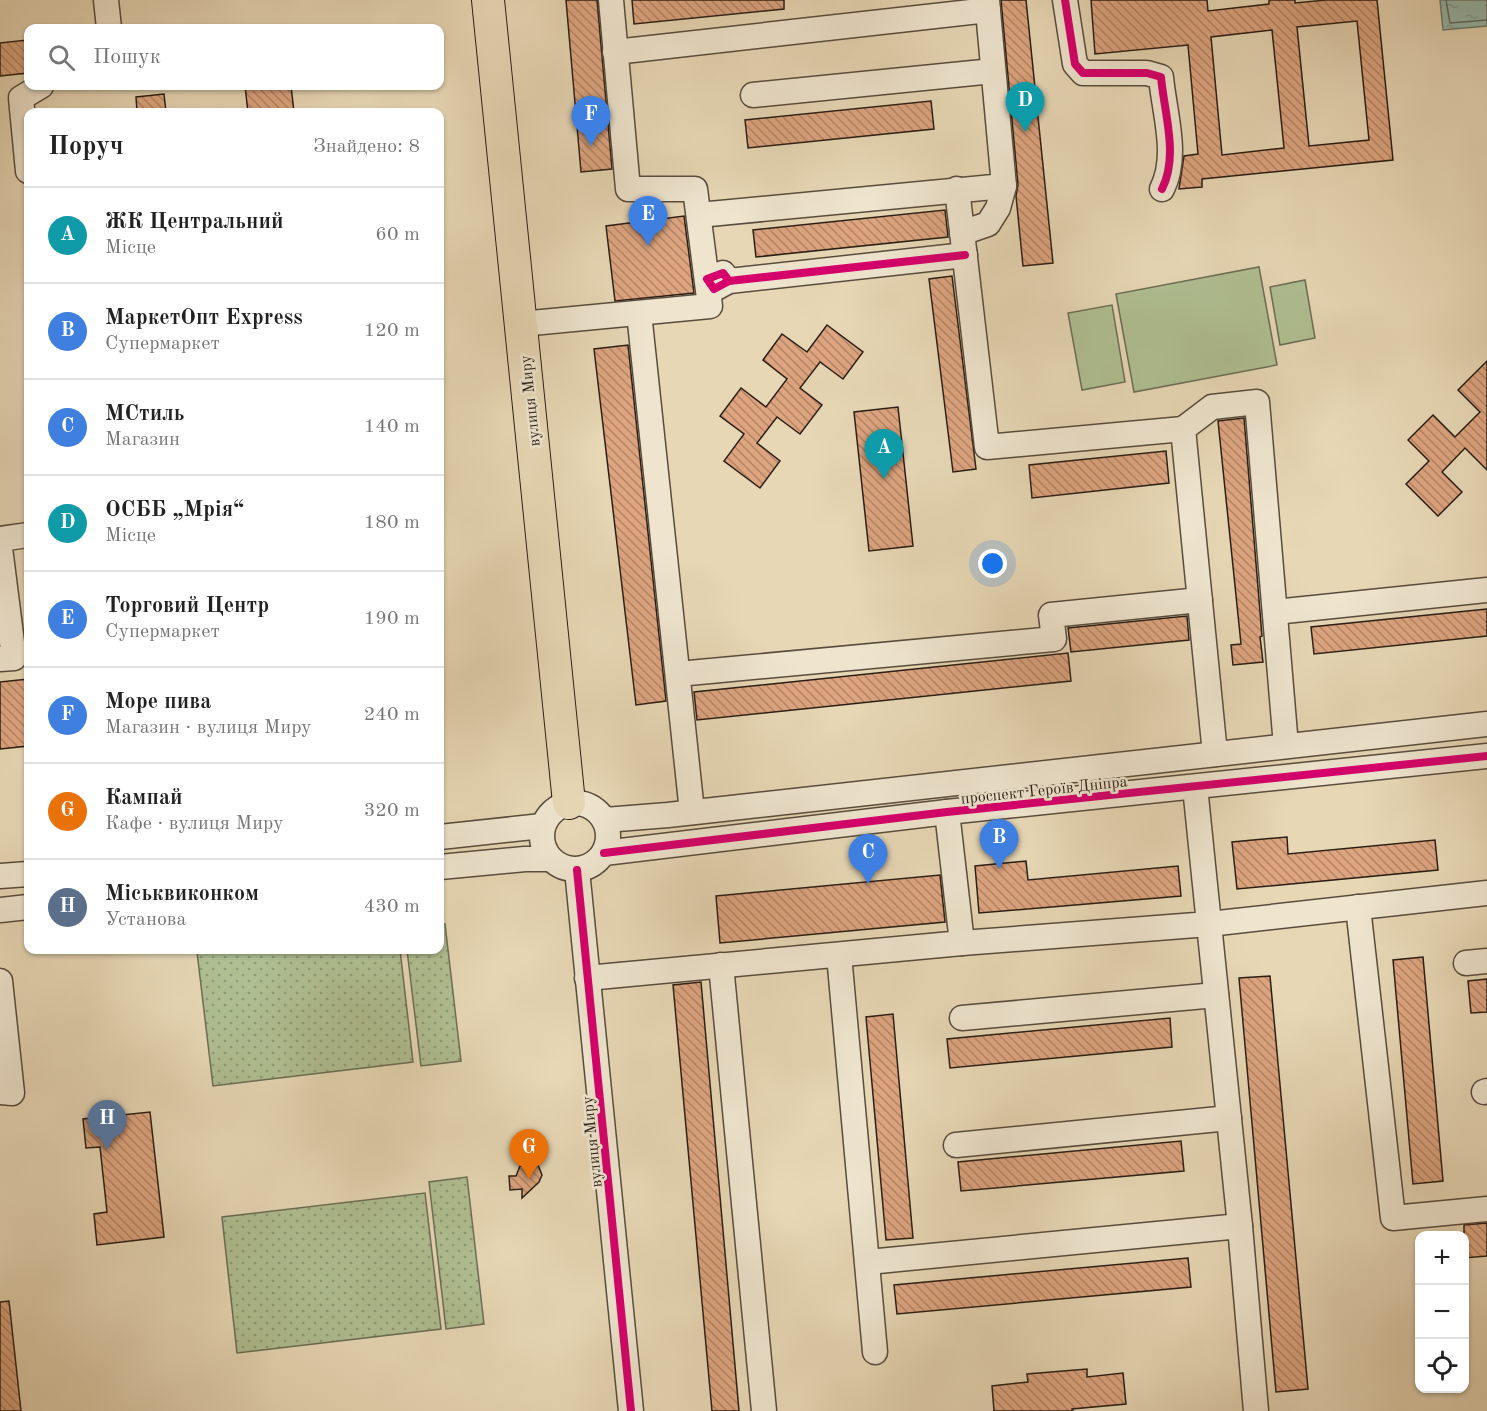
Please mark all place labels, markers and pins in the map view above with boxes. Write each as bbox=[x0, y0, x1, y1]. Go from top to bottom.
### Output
pin: D bbox=[1006, 82, 1044, 132]
pin: F bbox=[572, 96, 610, 146]
pin: E bbox=[628, 196, 668, 246]
pin: A bbox=[864, 430, 904, 479]
pin: B bbox=[980, 820, 1018, 869]
pin: C bbox=[848, 834, 888, 884]
pin: H bbox=[88, 1100, 126, 1150]
pin: G bbox=[510, 1130, 548, 1179]

